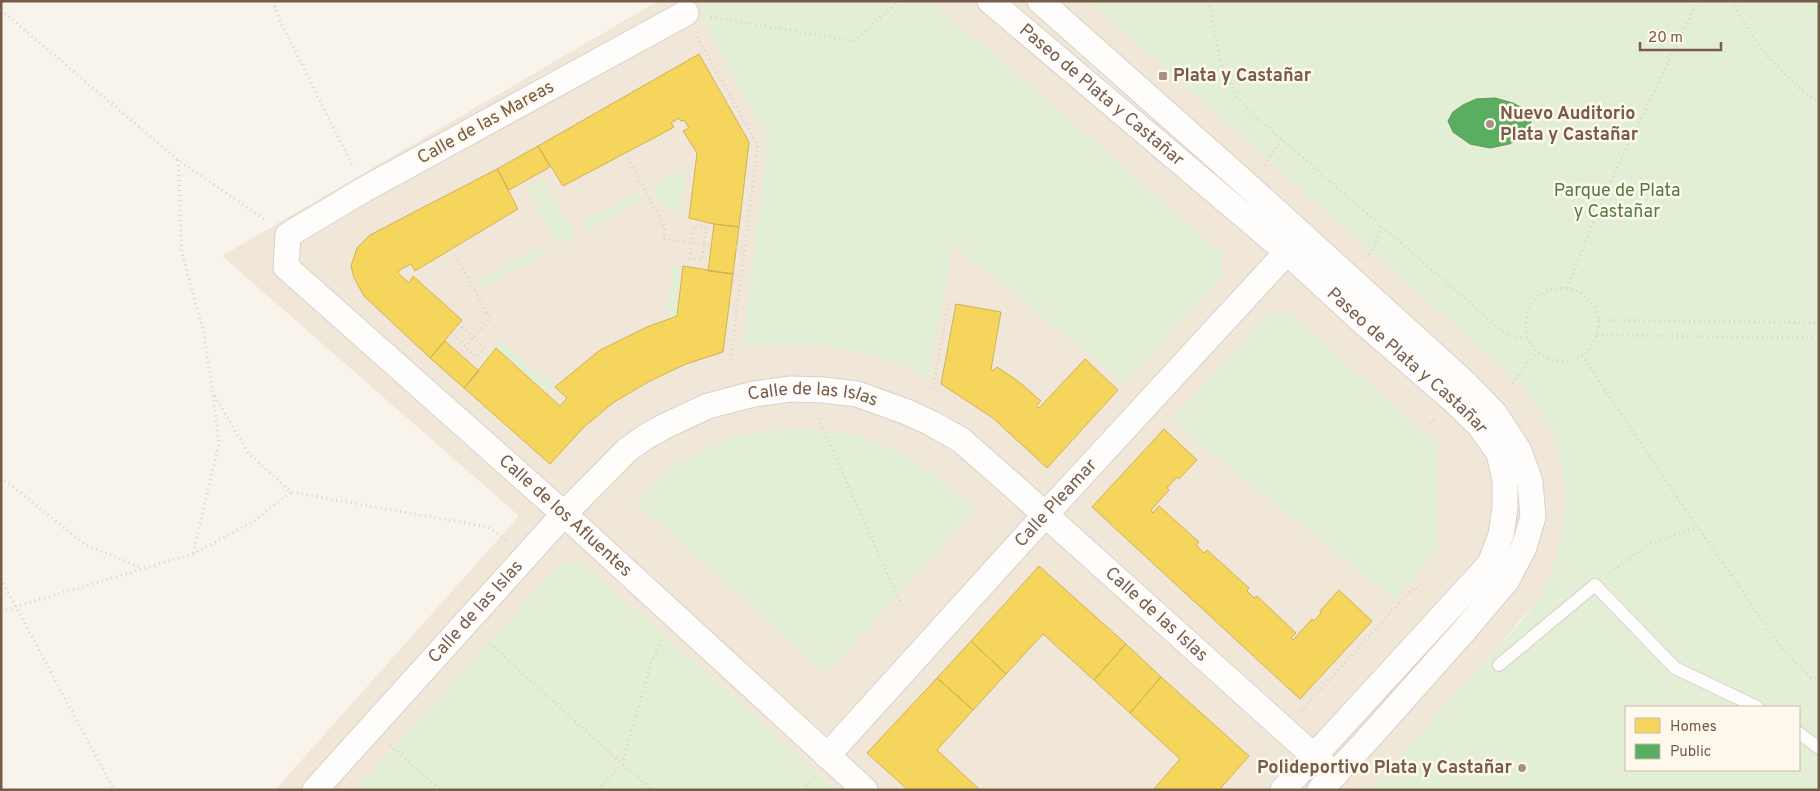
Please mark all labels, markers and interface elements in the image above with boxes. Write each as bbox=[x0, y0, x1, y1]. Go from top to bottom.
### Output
street label: Paseo de Plata y Castañar bbox=[1014, 19, 1189, 171]
scale bar bbox=[1640, 20, 1721, 52]
text: 20 m bbox=[1648, 29, 1683, 48]
place label: Plata y Castañar bbox=[1173, 65, 1312, 88]
marker: Plata y Castañar bbox=[1157, 70, 1169, 82]
street label: Calle de las Mareas bbox=[413, 76, 559, 170]
place label: Nuevo Auditorio Plata y Castañar bbox=[1500, 103, 1639, 147]
marker: Nuevo Auditorio Plata y Castañar bbox=[1484, 118, 1496, 130]
park label: Parque de Plata y Castañar bbox=[1554, 180, 1680, 224]
street label: Paseo de Plata y Castañar bbox=[1322, 283, 1493, 438]
street label: Calle de las Islas bbox=[745, 377, 881, 412]
street label: Calle de los Afluentes bbox=[494, 450, 637, 582]
street label: Calle Pleamar bbox=[1010, 454, 1102, 552]
street label: Calle de las Islas bbox=[423, 555, 528, 668]
street label: Calle de las Islas bbox=[1100, 562, 1213, 667]
legend bbox=[1625, 706, 1800, 771]
text: Homes bbox=[1670, 718, 1717, 737]
text: Public bbox=[1670, 743, 1711, 762]
place label: Polideportivo Plata y Castañar bbox=[1257, 757, 1512, 780]
marker: Polideportivo Plata y Castañar bbox=[1516, 762, 1528, 774]

